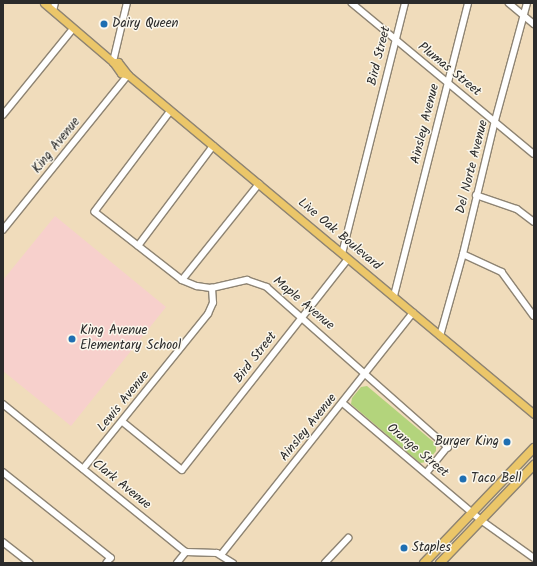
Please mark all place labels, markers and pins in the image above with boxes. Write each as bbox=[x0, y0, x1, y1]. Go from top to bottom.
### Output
place label: Dairy Queen bbox=[112, 16, 178, 32]
marker: Dairy Queen bbox=[99, 19, 109, 29]
place label: King Avenue Elementary School bbox=[80, 324, 181, 355]
marker: King Avenue Elementary School bbox=[67, 334, 77, 344]
place label: Burger King bbox=[435, 434, 499, 450]
marker: Burger King bbox=[502, 437, 512, 447]
place label: Taco Bell bbox=[471, 471, 521, 487]
marker: Taco Bell bbox=[458, 474, 468, 484]
place label: Staples bbox=[412, 540, 451, 556]
marker: Staples bbox=[399, 543, 409, 553]

